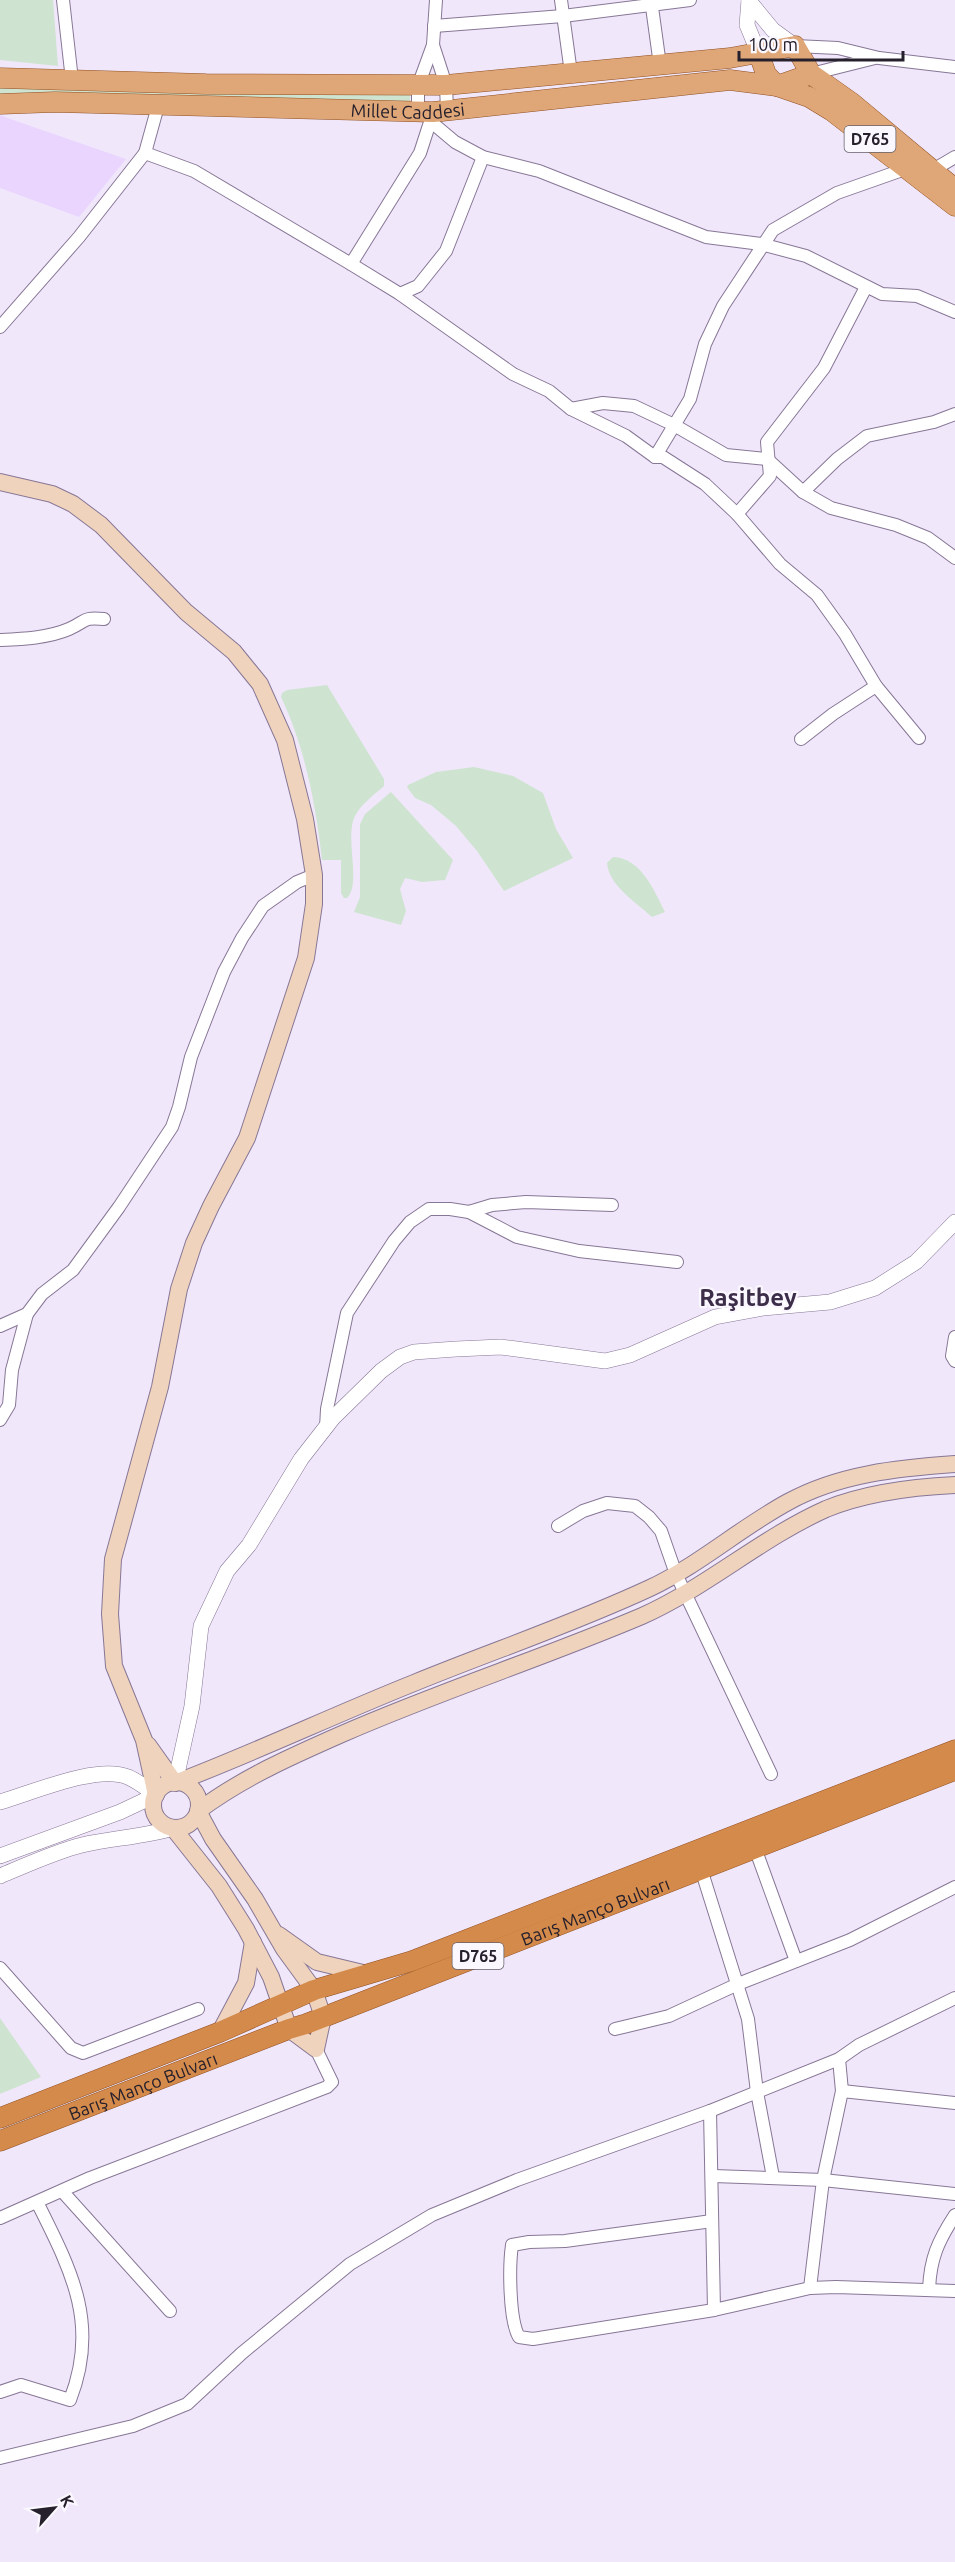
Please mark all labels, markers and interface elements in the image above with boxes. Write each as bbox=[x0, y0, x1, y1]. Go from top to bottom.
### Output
scale bar bbox=[739, 24, 902, 62]
text: 100 m bbox=[748, 34, 798, 54]
street label: Millet Caddesi bbox=[351, 99, 466, 122]
road number: D765 bbox=[844, 126, 896, 152]
district label: Raşitbey bbox=[699, 1284, 797, 1311]
street label: Barış Manço Bulvarı bbox=[518, 1873, 672, 1949]
road number: D765 bbox=[452, 1943, 504, 1969]
street label: Barış Manço Bulvarı bbox=[66, 2048, 220, 2124]
north arrow bbox=[24, 2478, 84, 2538]
text: K bbox=[57, 2492, 78, 2510]

